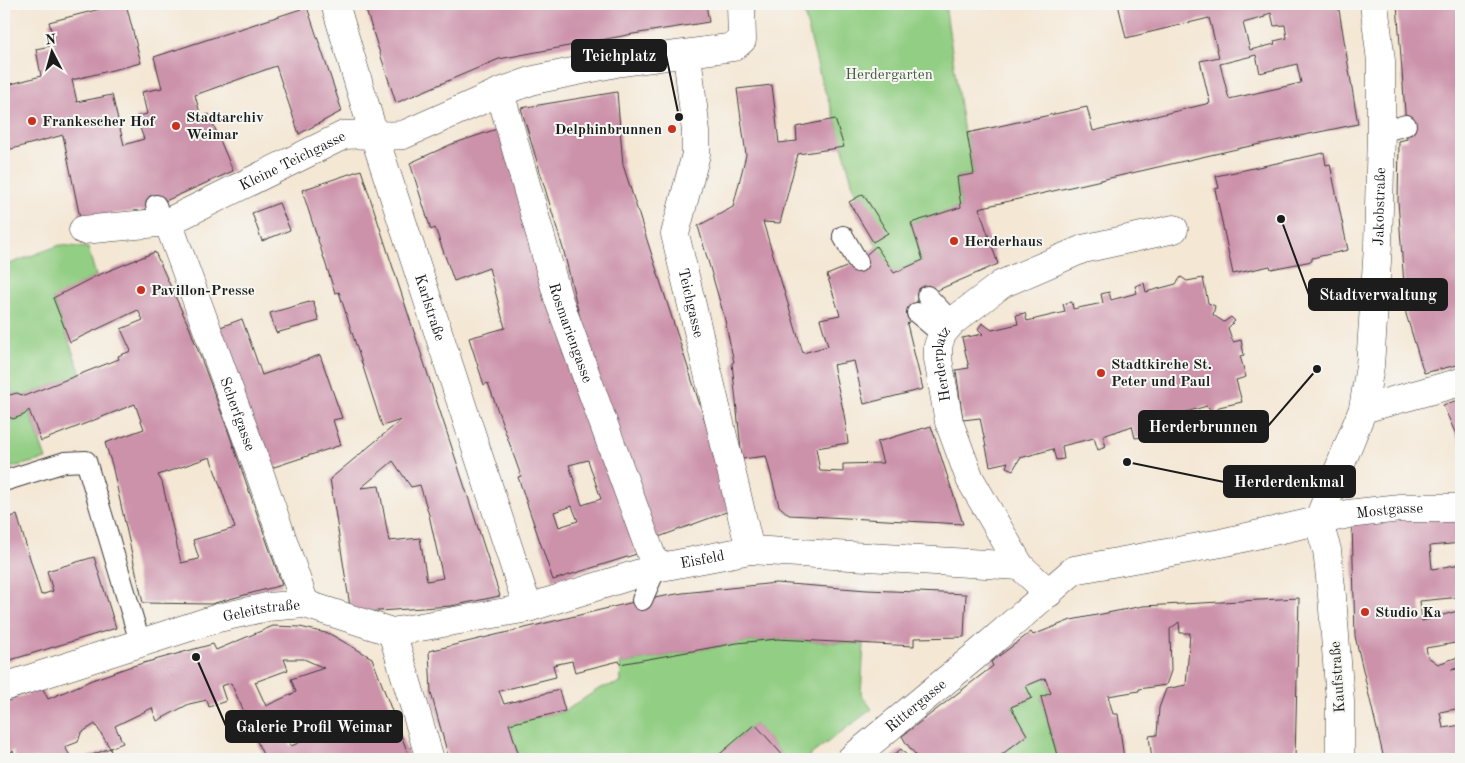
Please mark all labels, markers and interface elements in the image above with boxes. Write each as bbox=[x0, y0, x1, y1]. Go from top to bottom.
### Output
north arrow bbox=[28, 28, 78, 78]
text: N bbox=[45, 33, 57, 48]
callout: Teichplatz bbox=[572, 40, 666, 71]
text: Teichplatz bbox=[582, 49, 656, 65]
park label: Herdergarten bbox=[845, 68, 933, 83]
place label: Stadtarchiv Weimar bbox=[186, 111, 264, 143]
marker: Frankescher Hof bbox=[26, 115, 38, 127]
place label: Frankescher Hof bbox=[42, 115, 157, 130]
marker: Stadtarchiv Weimar bbox=[170, 120, 182, 132]
place label: Delphinbrunnen bbox=[554, 123, 662, 138]
marker: Delphinbrunnen bbox=[666, 123, 678, 135]
street label: Kleine Teichgasse bbox=[237, 129, 349, 194]
street label: Jakobstraße bbox=[1372, 167, 1389, 246]
marker: Herderhaus bbox=[948, 235, 960, 247]
place label: Herderhaus bbox=[964, 235, 1042, 250]
street label: Teichgasse bbox=[674, 267, 705, 340]
street label: Karlstraße bbox=[411, 273, 447, 343]
callout: Stadtverwaltung bbox=[1309, 279, 1447, 310]
street label: Rosmariengasse bbox=[545, 282, 594, 385]
marker: Pavillon-Presse bbox=[135, 284, 147, 296]
place label: Pavillon-Presse bbox=[151, 284, 255, 299]
text: Stadtverwaltung bbox=[1319, 288, 1437, 304]
street label: Herderplatz bbox=[932, 324, 954, 403]
place label: Stadtkirche St. Peter und Paul bbox=[1111, 358, 1212, 390]
marker: Stadtkirche St. Peter und Paul bbox=[1095, 367, 1107, 379]
street label: Scherfgasse bbox=[216, 375, 257, 453]
callout: Herderbrunnen bbox=[1139, 411, 1268, 442]
text: Herderbrunnen bbox=[1148, 420, 1258, 436]
callout: Herderdenkmal bbox=[1224, 466, 1355, 497]
text: Herderdenkmal bbox=[1234, 475, 1344, 491]
street label: Mostgasse bbox=[1356, 502, 1423, 522]
street label: Eisfeld bbox=[679, 549, 726, 572]
street label: Geleitstraße bbox=[222, 598, 301, 626]
marker: Studio Ka bbox=[1359, 606, 1371, 618]
place label: Studio Ka bbox=[1375, 606, 1442, 621]
street label: Kaufstraße bbox=[1329, 640, 1348, 713]
street label: Rittergasse bbox=[883, 677, 950, 736]
callout: Galerie Profil Weimar bbox=[226, 711, 402, 742]
text: Galerie Profil Weimar bbox=[236, 720, 392, 736]

